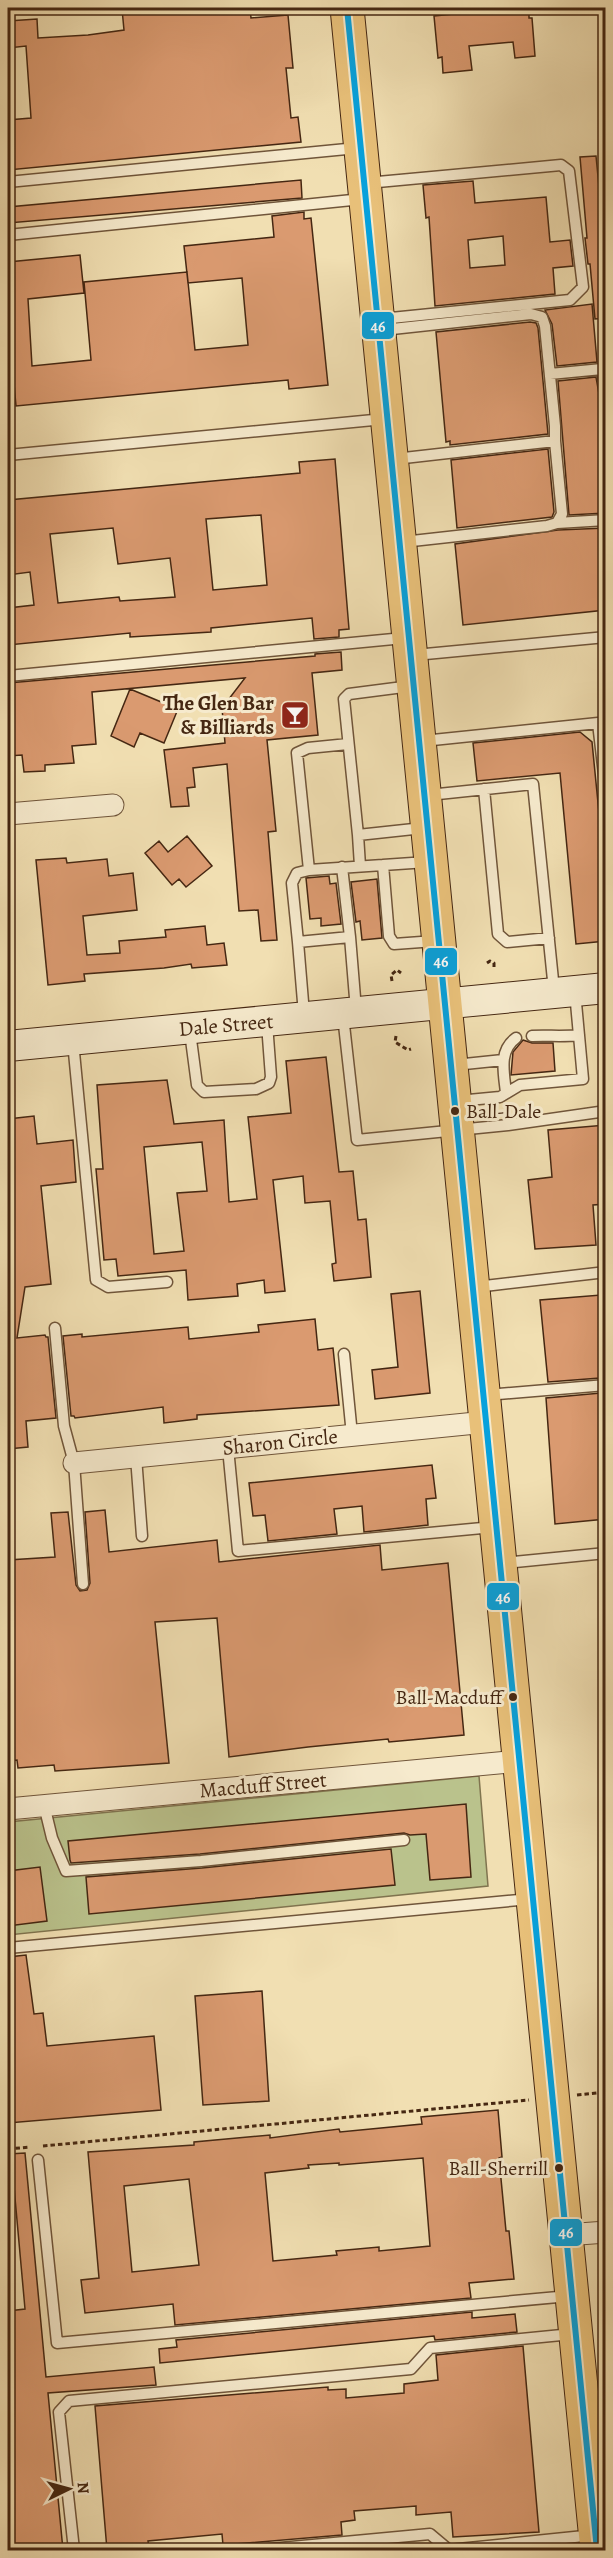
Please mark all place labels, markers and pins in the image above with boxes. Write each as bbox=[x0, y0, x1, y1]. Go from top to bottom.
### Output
place label: The Glen Bar & Billiards bbox=[163, 689, 274, 741]
bar icon: The Glen Bar & Billiards bbox=[279, 699, 311, 731]
place label: Ball-Dale bbox=[466, 1098, 541, 1125]
marker: Ball-Dale bbox=[449, 1105, 461, 1117]
place label: Ball-Macduff bbox=[396, 1684, 505, 1711]
marker: Ball-Macduff bbox=[507, 1691, 519, 1703]
place label: Ball-Sherrill bbox=[449, 2155, 548, 2182]
marker: Ball-Sherrill bbox=[553, 2162, 565, 2174]

